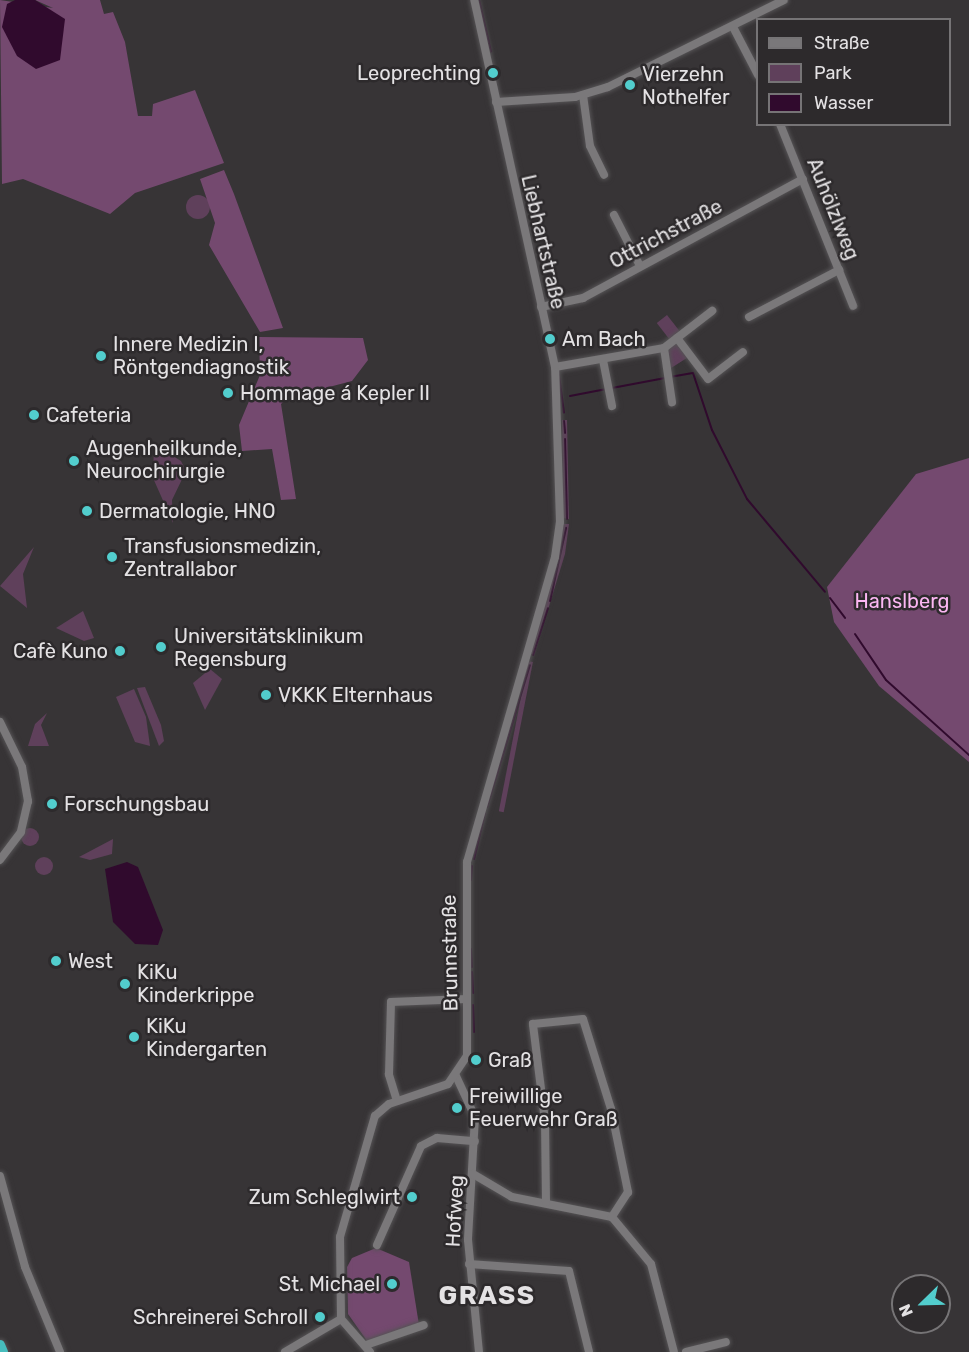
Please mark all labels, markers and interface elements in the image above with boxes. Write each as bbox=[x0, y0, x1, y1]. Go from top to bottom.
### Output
legend bbox=[756, 18, 951, 126]
text: Straße bbox=[814, 32, 870, 54]
place label: Leoprechting bbox=[357, 61, 481, 85]
place label: Vierzehn Nothelfer bbox=[642, 62, 730, 109]
text: Park bbox=[814, 62, 851, 84]
marker: Leoprechting bbox=[486, 66, 500, 80]
marker: Vierzehn Nothelfer bbox=[623, 78, 637, 92]
text: Wasser bbox=[814, 92, 873, 114]
street label: Auhölzlweg bbox=[802, 155, 864, 263]
street label: Liebhartstraße bbox=[516, 172, 570, 312]
street label: Ottrichstraße bbox=[605, 194, 727, 274]
place label: Am Bach bbox=[562, 327, 646, 351]
place label: Innere Medizin I, Röntgendiagnostik bbox=[113, 332, 289, 379]
marker: Am Bach bbox=[543, 332, 557, 346]
marker: Innere Medizin I, Röntgendiagnostik bbox=[94, 349, 108, 363]
place label: Hommage á Kepler II bbox=[240, 381, 430, 405]
marker: Hommage á Kepler II bbox=[221, 386, 235, 400]
place label: Cafeteria bbox=[46, 403, 131, 427]
marker: Cafeteria bbox=[27, 408, 41, 422]
place label: Augenheilkunde, Neurochirurgie bbox=[86, 437, 242, 484]
marker: Augenheilkunde, Neurochirurgie bbox=[67, 454, 81, 468]
place label: Dermatologie, HNO bbox=[99, 499, 276, 523]
marker: Dermatologie, HNO bbox=[80, 504, 94, 518]
place label: Transfusionsmedizin, Zentrallabor bbox=[124, 534, 321, 581]
marker: Transfusionsmedizin, Zentrallabor bbox=[105, 550, 119, 564]
park label: Hanslberg bbox=[855, 589, 949, 613]
place label: Universitätsklinikum Regensburg bbox=[174, 624, 363, 671]
marker: Universitätsklinikum Regensburg bbox=[152, 638, 170, 656]
place label: Cafè Kuno bbox=[13, 639, 108, 663]
marker: Cafè Kuno bbox=[113, 644, 127, 658]
place label: VKKK Elternhaus bbox=[278, 683, 433, 707]
marker: VKKK Elternhaus bbox=[259, 688, 273, 702]
place label: Forschungsbau bbox=[64, 792, 209, 816]
marker: Forschungsbau bbox=[45, 797, 59, 811]
street label: Brunnstraße bbox=[437, 894, 463, 1012]
place label: West bbox=[68, 949, 113, 973]
marker: West bbox=[49, 954, 63, 968]
place label: KiKu Kinderkrippe bbox=[137, 960, 254, 1007]
marker: KiKu Kinderkrippe bbox=[118, 977, 132, 991]
place label: KiKu Kindergarten bbox=[146, 1014, 267, 1061]
marker: KiKu Kindergarten bbox=[127, 1030, 141, 1044]
place label: Graß bbox=[488, 1048, 532, 1072]
marker: Graß bbox=[469, 1053, 483, 1067]
place label: Freiwillige Feuerwehr Graß bbox=[469, 1084, 618, 1131]
marker: Freiwillige Feuerwehr Graß bbox=[450, 1101, 464, 1115]
street label: Hofweg bbox=[441, 1174, 469, 1248]
place label: Zum Schleglwirt bbox=[249, 1185, 400, 1209]
marker: Zum Schleglwirt bbox=[405, 1190, 419, 1204]
place label: St. Michael bbox=[279, 1272, 380, 1296]
north arrow bbox=[891, 1274, 951, 1334]
marker: St. Michael bbox=[385, 1277, 399, 1291]
district label: GRASS bbox=[438, 1280, 536, 1312]
text: N bbox=[895, 1301, 917, 1319]
place label: Schreinerei Schroll bbox=[133, 1305, 308, 1329]
marker: Schreinerei Schroll bbox=[313, 1310, 327, 1324]

